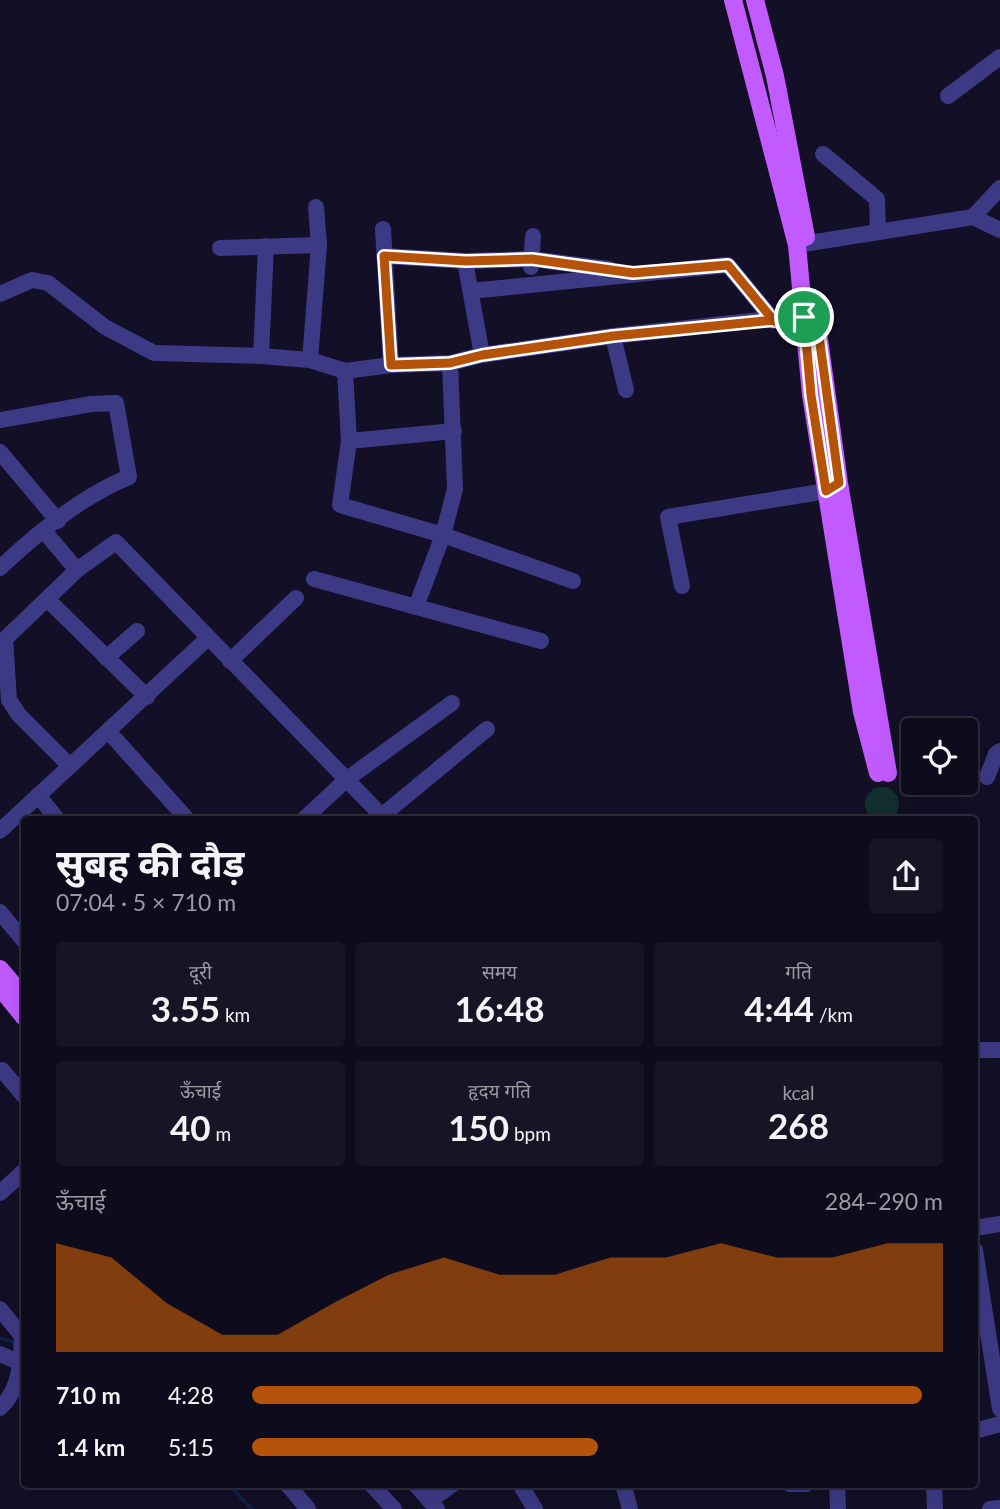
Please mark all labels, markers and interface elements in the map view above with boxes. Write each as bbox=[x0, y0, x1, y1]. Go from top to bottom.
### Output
pin bbox=[774, 287, 834, 347]
icon: arrive bbox=[785, 298, 823, 336]
map controls bbox=[901, 718, 978, 795]
button: locate bbox=[901, 718, 978, 795]
text: सुबह की दौड़ bbox=[56, 839, 244, 885]
button: share bbox=[869, 839, 943, 913]
text: 07:04 · 5 × 710 m bbox=[56, 888, 236, 916]
text: दूरी bbox=[189, 960, 212, 983]
text: समय bbox=[482, 960, 517, 983]
text: गति bbox=[785, 960, 812, 983]
text: 3.55 bbox=[151, 987, 220, 1029]
text: 16:48 bbox=[454, 987, 545, 1029]
text: 4:44 bbox=[744, 987, 814, 1029]
text: km bbox=[220, 1003, 250, 1026]
text: /km bbox=[814, 1003, 853, 1026]
text: ऊँचाई bbox=[180, 1079, 221, 1102]
text: हृदय गति bbox=[468, 1079, 531, 1102]
text: kcal bbox=[782, 1081, 815, 1104]
text: 268 bbox=[768, 1104, 829, 1146]
text: 40 bbox=[170, 1106, 211, 1148]
text: 150 bbox=[448, 1106, 509, 1148]
text: m bbox=[211, 1122, 231, 1145]
text: bpm bbox=[509, 1122, 551, 1145]
text: ऊँचाई bbox=[56, 1187, 106, 1215]
text: 284–290 m bbox=[825, 1187, 943, 1215]
text: 710 m bbox=[56, 1381, 121, 1409]
text: 4:28 bbox=[168, 1381, 214, 1409]
text: 1.4 km bbox=[56, 1433, 125, 1461]
text: 5:15 bbox=[168, 1433, 214, 1461]

